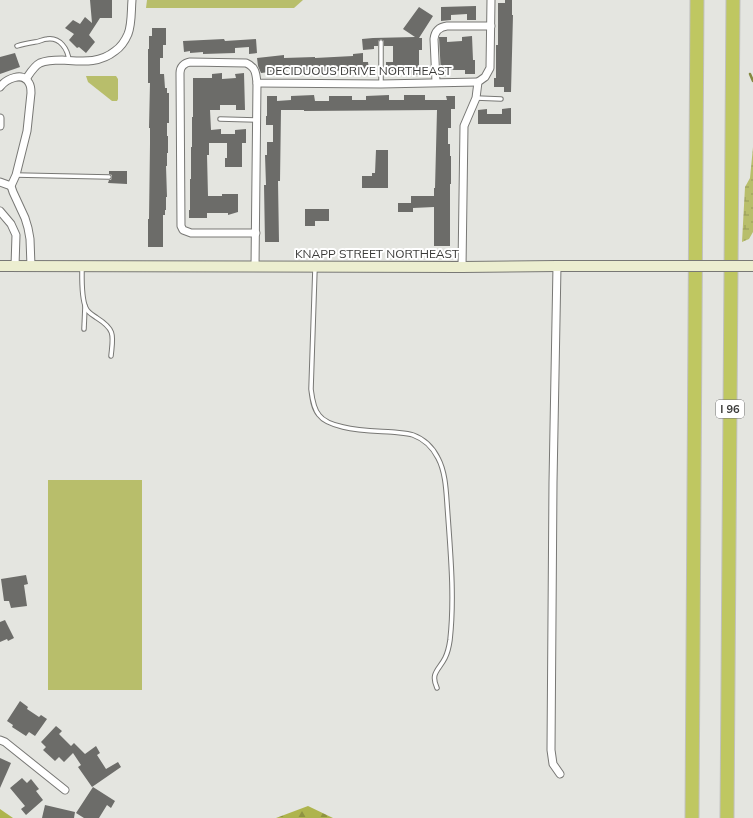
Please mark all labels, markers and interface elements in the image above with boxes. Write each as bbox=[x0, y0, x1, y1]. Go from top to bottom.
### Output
street label: DECIDUOUS DRIVE NORTHEAST bbox=[266, 63, 452, 78]
street label: KNAPP STREET NORTHEAST bbox=[295, 246, 460, 261]
road number: I 96 bbox=[716, 400, 744, 418]

